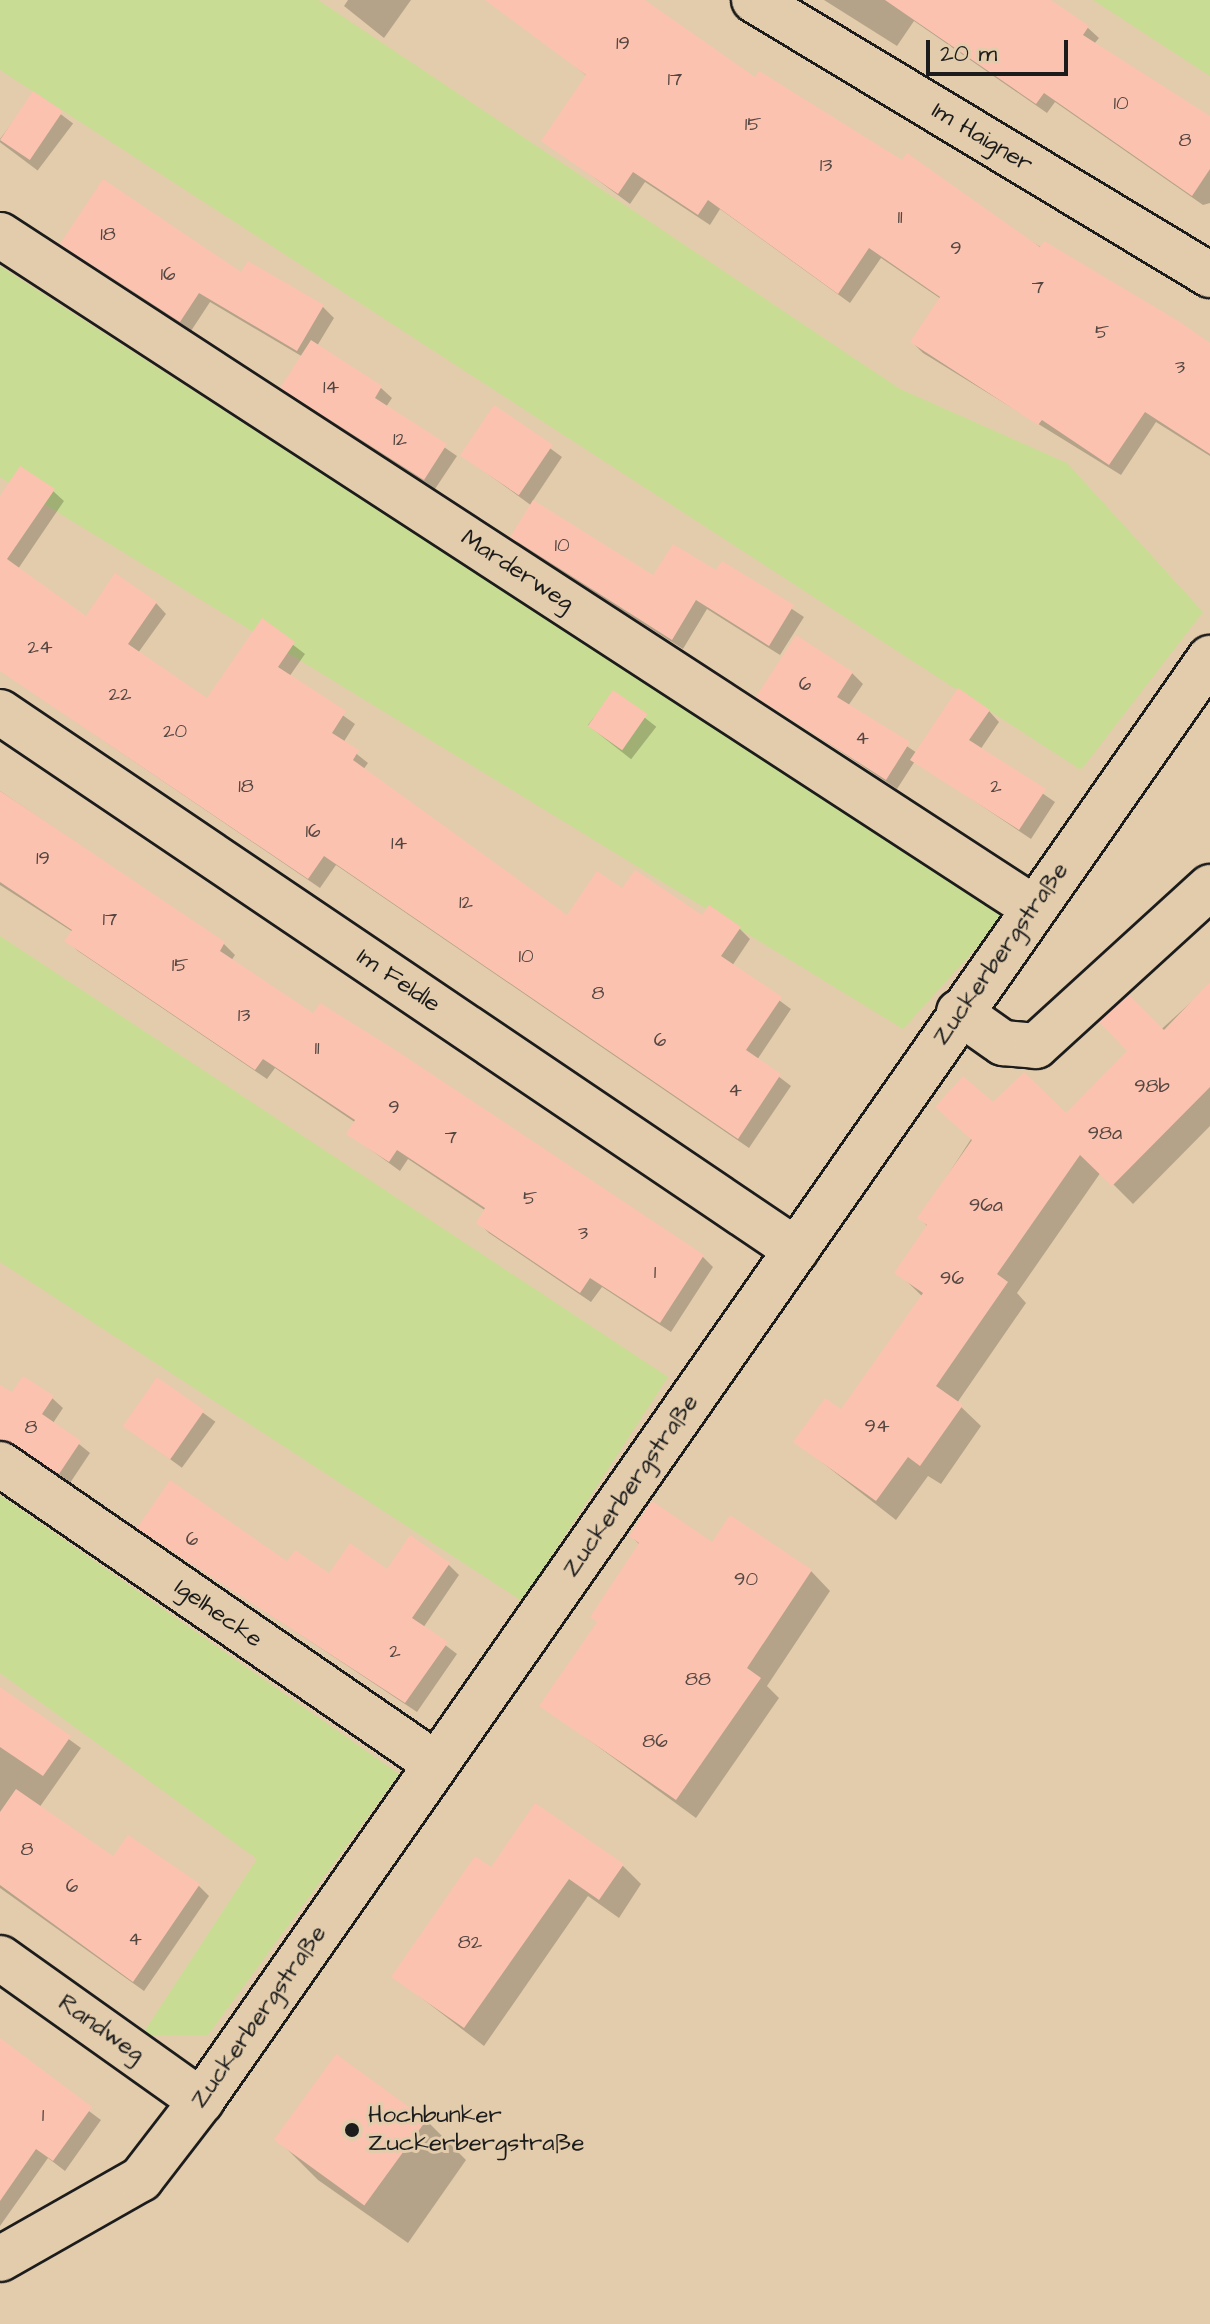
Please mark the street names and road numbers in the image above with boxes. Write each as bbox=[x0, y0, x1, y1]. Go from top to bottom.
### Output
street label: Im Haigner bbox=[926, 97, 1038, 179]
street label: Marderweg bbox=[455, 524, 579, 618]
street label: Zuckerbergstraße bbox=[927, 857, 1075, 1051]
street label: Im Feldle bbox=[351, 943, 445, 1019]
street label: Zuckerbergstraße bbox=[557, 1389, 705, 1583]
street label: Igelhecke bbox=[169, 1573, 267, 1655]
street label: Zuckerbergstraße bbox=[185, 1920, 333, 2114]
street label: Randweg bbox=[52, 1989, 150, 2069]

